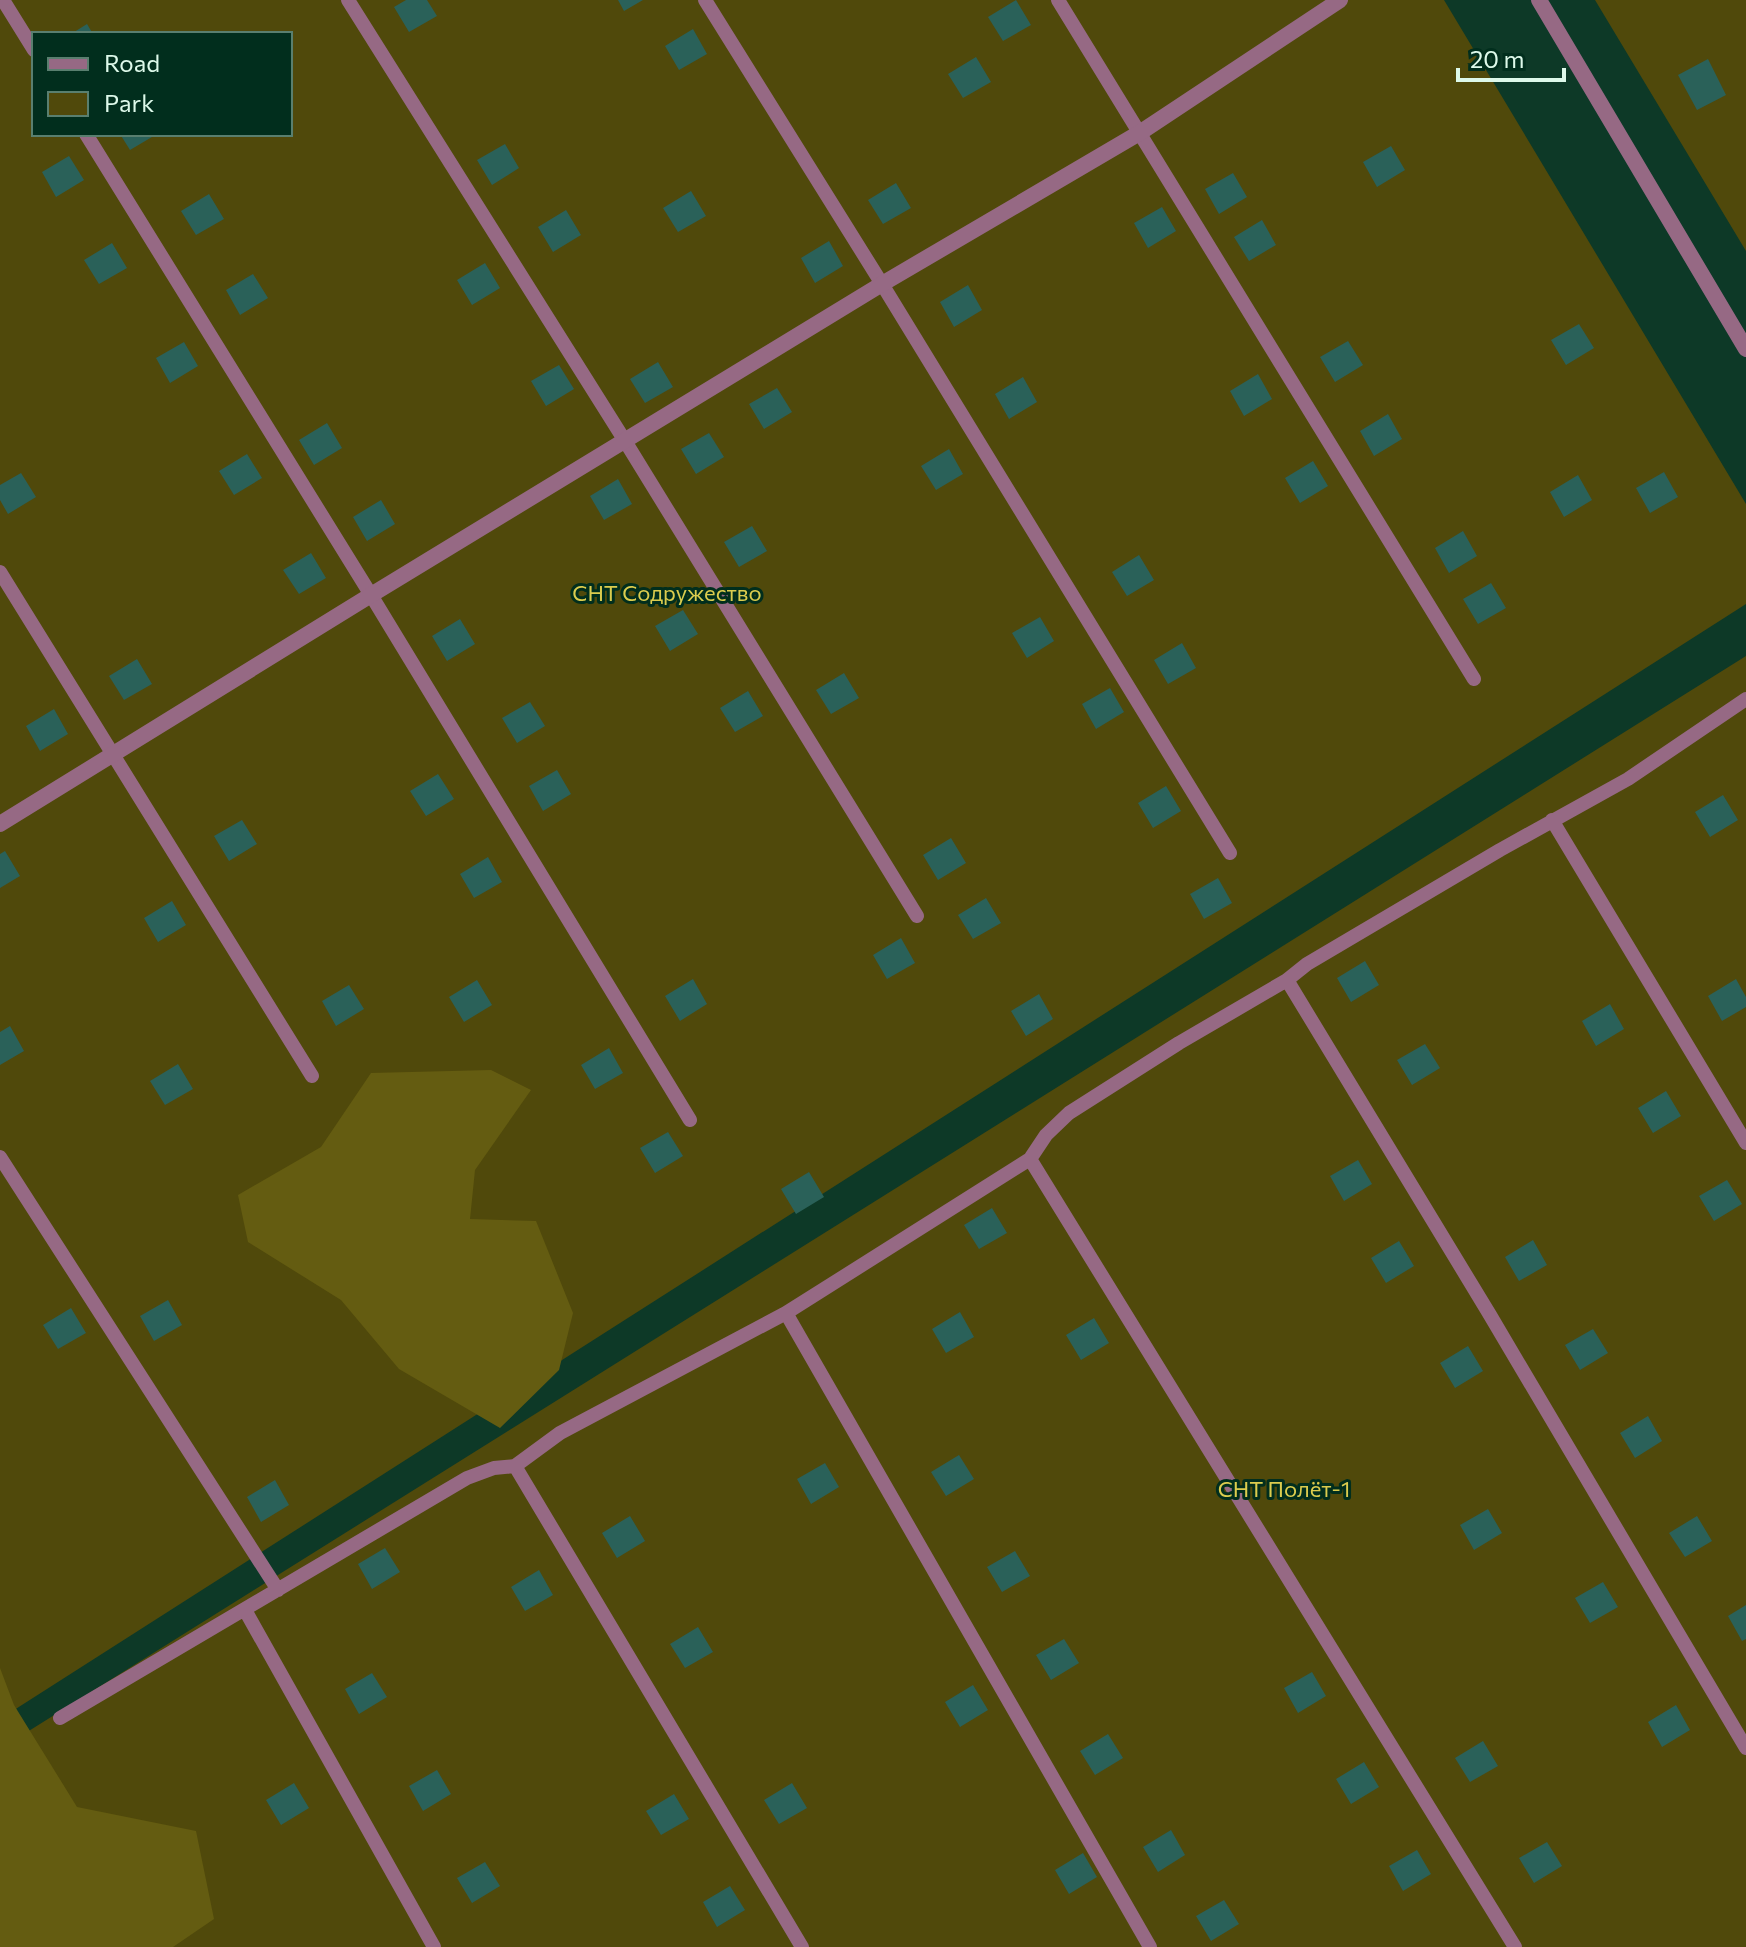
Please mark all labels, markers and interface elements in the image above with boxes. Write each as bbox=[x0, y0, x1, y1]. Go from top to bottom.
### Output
legend bbox=[32, 32, 292, 136]
scale bar bbox=[1458, 32, 1564, 82]
text: 20 m bbox=[1470, 44, 1524, 73]
text: Road bbox=[104, 48, 160, 77]
text: Park bbox=[104, 88, 154, 117]
park label: СНТ Содружество bbox=[572, 579, 762, 606]
park label: СНТ Полёт-1 bbox=[1218, 1475, 1350, 1502]

